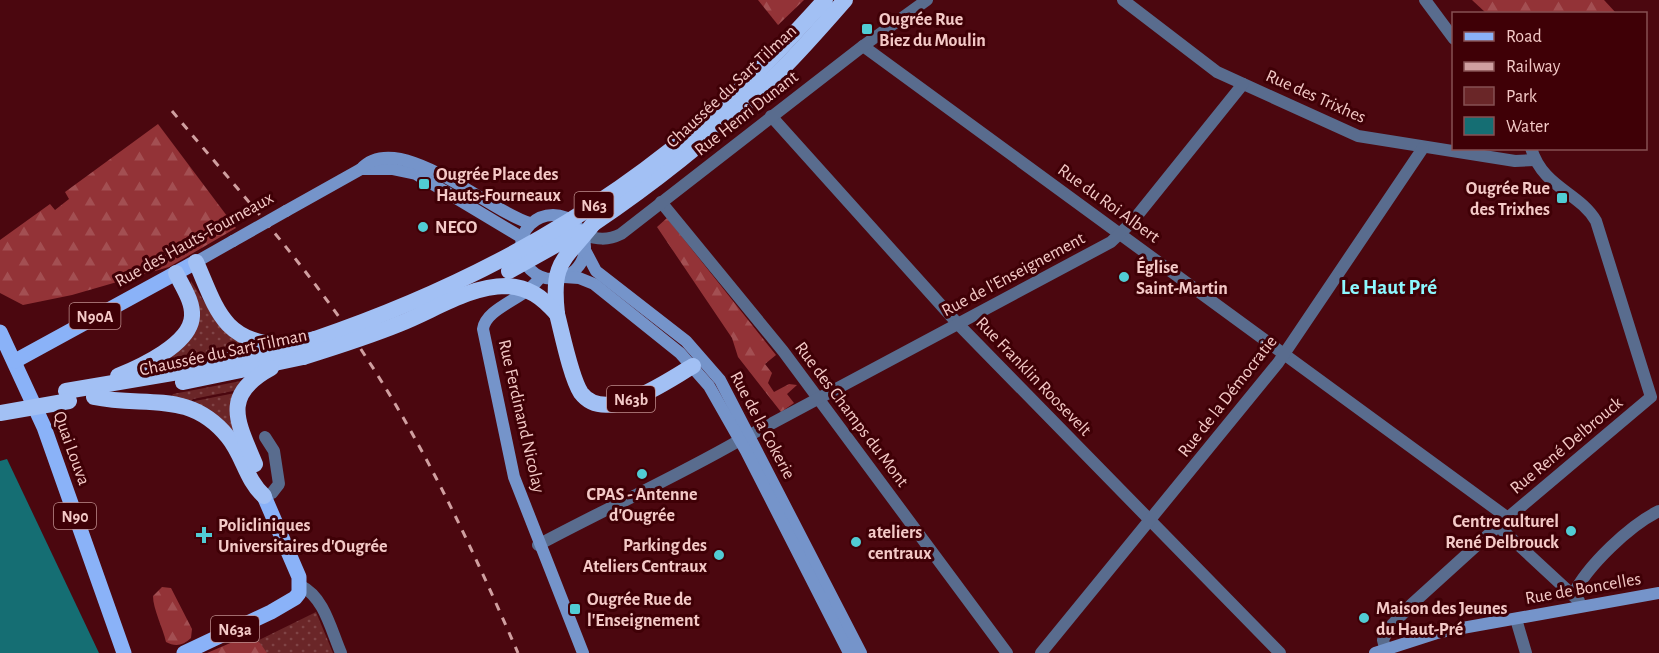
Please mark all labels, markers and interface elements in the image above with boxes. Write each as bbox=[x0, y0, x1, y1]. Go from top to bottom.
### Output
place label: Ougrée Rue Biez du Moulin bbox=[879, 11, 986, 50]
legend bbox=[1452, 12, 1647, 150]
street label: Chaussée du Sart Tilman bbox=[663, 22, 800, 152]
marker: Ougrée Rue Biez du Moulin bbox=[860, 22, 874, 36]
text: Road bbox=[1506, 28, 1542, 46]
text: Railway bbox=[1506, 58, 1561, 76]
street label: Rue des Trixhes bbox=[1263, 67, 1368, 127]
street label: Rue Henri Dunant bbox=[692, 68, 802, 160]
text: Park bbox=[1506, 88, 1538, 106]
text: Water bbox=[1506, 118, 1549, 136]
street label: Rue du Roi Albert bbox=[1054, 161, 1163, 247]
place label: Ougrée Place des Hauts-Fourneaux bbox=[436, 166, 561, 205]
marker: Ougrée Place des Hauts-Fourneaux bbox=[417, 177, 431, 191]
place label: Ougrée Rue des Trixhes bbox=[1466, 180, 1550, 219]
street label: Rue des Hauts-Fourneaux bbox=[112, 189, 277, 291]
marker: Ougrée Rue des Trixhes bbox=[1555, 191, 1569, 205]
road number: N63 bbox=[574, 192, 614, 218]
place label: NECO bbox=[435, 219, 478, 237]
marker: NECO bbox=[416, 220, 430, 234]
street label: Rue de l'Enseignement bbox=[939, 229, 1088, 320]
place label: Église Saint-Martin bbox=[1136, 256, 1228, 298]
marker: Église Saint-Martin bbox=[1117, 270, 1131, 284]
district label: Le Haut Pré bbox=[1341, 277, 1437, 298]
road number: N90A bbox=[70, 303, 121, 329]
street label: Rue Franklin Roosevelt bbox=[972, 314, 1095, 440]
street label: Chaussée du Sart Tilman bbox=[138, 326, 309, 380]
street label: Rue de la Démocratie bbox=[1175, 332, 1281, 461]
street label: Rue Ferdinand Nicolay bbox=[495, 338, 547, 495]
street label: Rue des Champs du Mont bbox=[791, 339, 912, 491]
street label: Rue de la Cokerie bbox=[726, 369, 798, 482]
road number: N63b bbox=[607, 386, 655, 412]
street label: Rue René Delbrouck bbox=[1507, 393, 1627, 498]
street label: Quai Louva bbox=[49, 409, 93, 488]
marker: CPAS - Antenne d'Ougrée bbox=[635, 467, 649, 481]
place label: CPAS - Antenne d'Ougrée bbox=[586, 486, 698, 525]
road number: N90 bbox=[54, 503, 96, 529]
place label: Centre culturel René Delbrouck bbox=[1445, 513, 1559, 552]
place label: Policliniques Universitaires d'Ougrée bbox=[218, 517, 388, 556]
place label: ateliers centraux bbox=[868, 524, 932, 563]
marker: Centre culturel René Delbrouck bbox=[1564, 524, 1578, 538]
marker: Policliniques Universitaires d'Ougrée bbox=[195, 526, 213, 544]
marker: ateliers centraux bbox=[849, 535, 863, 549]
place label: Parking des Ateliers Centraux bbox=[583, 537, 708, 576]
marker: Parking des Ateliers Centraux bbox=[712, 548, 726, 562]
street label: Rue de Boncelles bbox=[1524, 570, 1642, 608]
place label: Ougrée Rue de l'Enseignement bbox=[587, 591, 700, 630]
place label: Maison des Jeunes du Haut-Pré bbox=[1376, 600, 1508, 639]
marker: Ougrée Rue de l'Enseignement bbox=[568, 602, 582, 616]
marker: Maison des Jeunes du Haut-Pré bbox=[1357, 611, 1371, 625]
road number: N63a bbox=[211, 616, 259, 642]

